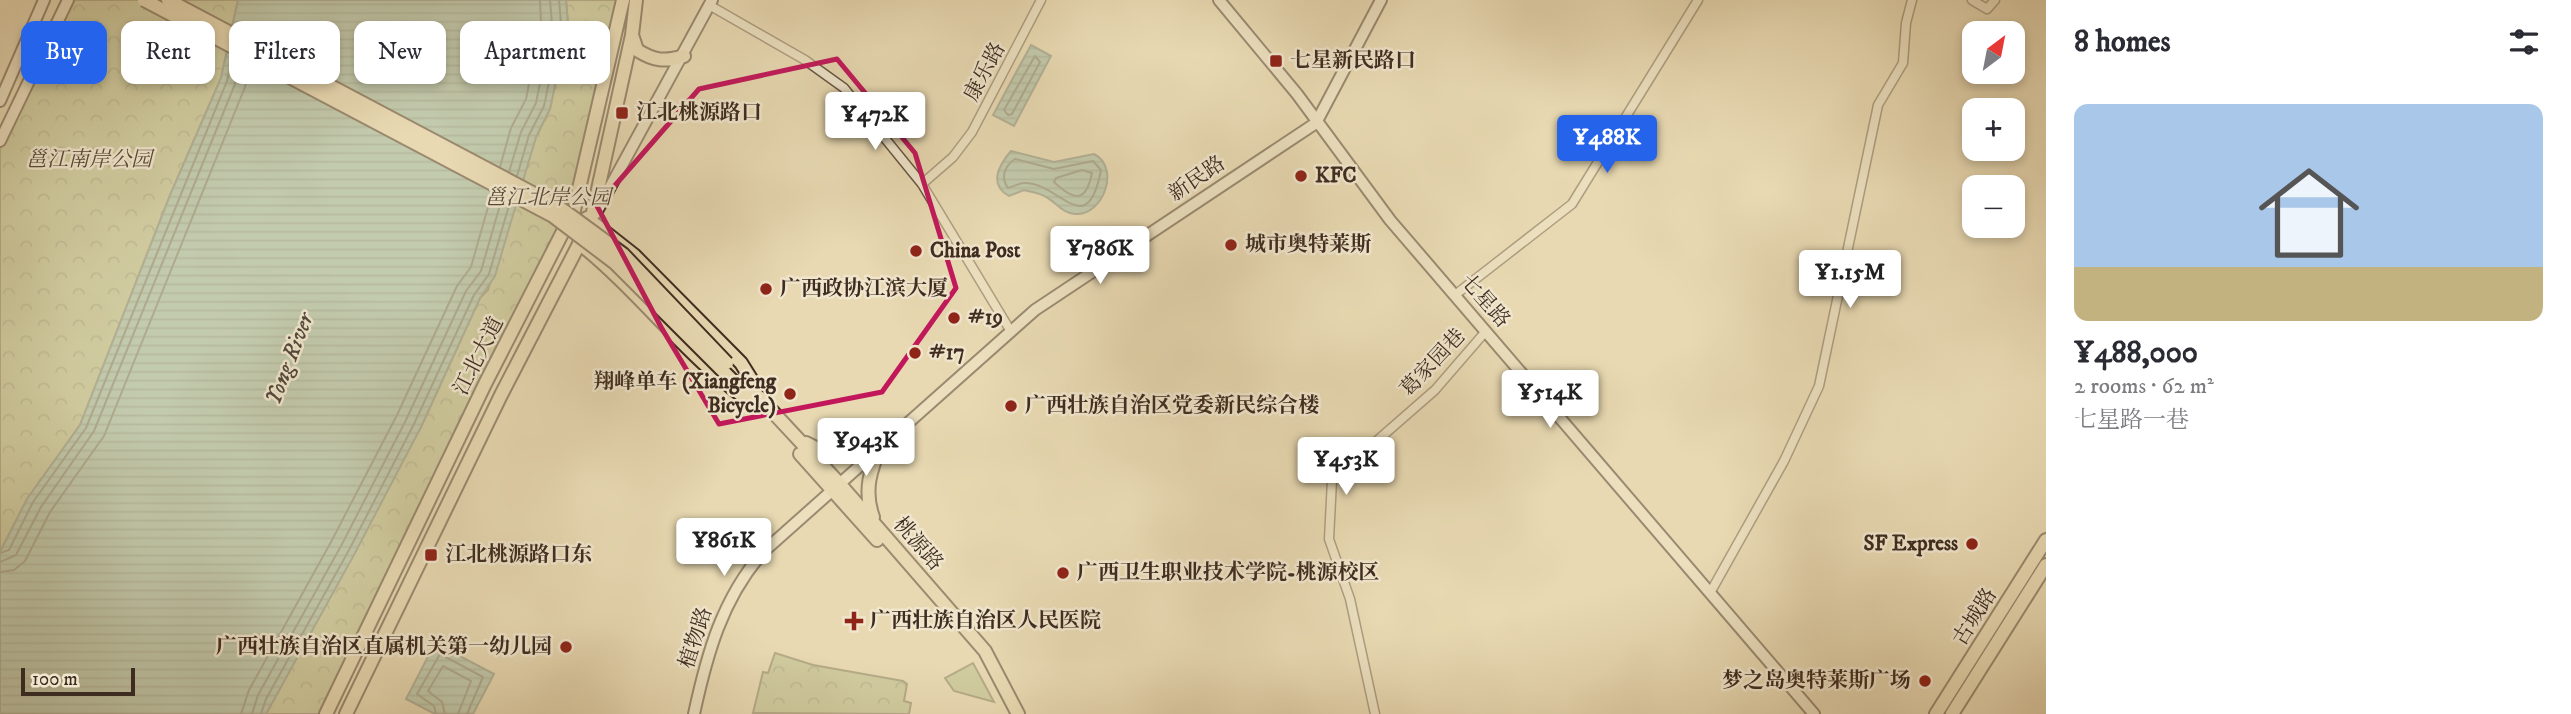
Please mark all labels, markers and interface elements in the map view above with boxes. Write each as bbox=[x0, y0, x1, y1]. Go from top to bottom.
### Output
chip: Buy bbox=[21, 21, 107, 84]
chip: Rent bbox=[121, 21, 215, 84]
chip: Filters bbox=[229, 21, 340, 84]
chip: New bbox=[354, 21, 446, 84]
chip: Apartment bbox=[460, 21, 610, 84]
north arrow bbox=[1962, 21, 2025, 84]
map controls bbox=[1962, 21, 2025, 238]
icon: filters bbox=[2505, 23, 2543, 61]
text: 8 homes bbox=[2074, 24, 2171, 61]
street label: 康乐路 bbox=[959, 38, 1011, 106]
place label: 七星新民路口 bbox=[1290, 48, 1416, 74]
marker: 七星新民路口 bbox=[1268, 53, 1284, 69]
pin: ¥472K bbox=[826, 92, 924, 152]
button: + bbox=[1962, 98, 2025, 161]
place label: 江北桃源路口 bbox=[636, 100, 762, 126]
text: ¥472K bbox=[841, 100, 909, 129]
marker: 江北桃源路口 bbox=[614, 105, 630, 121]
pin: ¥488K bbox=[1558, 116, 1656, 175]
text: ¥488K bbox=[1573, 123, 1641, 152]
park label: 邕江南岸公园 bbox=[26, 147, 155, 173]
icon: home bbox=[2246, 150, 2372, 276]
street label: 新民路 bbox=[1164, 151, 1230, 207]
place label: KFC bbox=[1315, 163, 1357, 189]
marker: KFC bbox=[1293, 168, 1309, 184]
button: − bbox=[1962, 175, 2025, 238]
park label: 邕江北岸公园 bbox=[485, 185, 614, 211]
pin: ¥786K bbox=[1051, 226, 1149, 286]
place label: 城市奥特莱斯 bbox=[1245, 232, 1371, 258]
text: ¥786K bbox=[1066, 234, 1134, 263]
marker: 城市奥特莱斯 bbox=[1223, 237, 1239, 253]
place label: China Post bbox=[930, 238, 1021, 264]
marker: China Post bbox=[908, 243, 924, 259]
pin: ¥1.15M bbox=[1793, 250, 1907, 310]
text: ¥1.15M bbox=[1815, 258, 1885, 287]
street label: 七星路 bbox=[1455, 269, 1515, 333]
place label: 广西政协江滨大厦 bbox=[780, 276, 948, 302]
marker: 广西政协江滨大厦 bbox=[758, 281, 774, 297]
place label: #19 bbox=[968, 305, 1003, 331]
water label: Yong River bbox=[259, 307, 321, 409]
marker: #19 bbox=[946, 310, 962, 326]
street label: 江北大道 bbox=[448, 313, 510, 399]
street label: 葛家园巷 bbox=[1395, 323, 1471, 403]
text: ¥488,000 bbox=[2074, 335, 2198, 372]
place label: #17 bbox=[929, 340, 965, 366]
marker: #17 bbox=[907, 345, 923, 361]
place label: 翔峰单车 (Xiangfeng Bicycle) bbox=[593, 369, 777, 419]
pin: ¥514K bbox=[1501, 370, 1599, 430]
text: 2 rooms · 62 m² bbox=[2074, 372, 2214, 401]
text: ¥514K bbox=[1518, 378, 1582, 407]
marker: 翔峰单车 (Xiangfeng Bicycle) bbox=[782, 386, 798, 402]
place label: 广西壮族自治区党委新民综合楼 bbox=[1025, 393, 1319, 419]
marker: 广西壮族自治区党委新民综合楼 bbox=[1003, 398, 1019, 414]
text: 七星路一巷 bbox=[2074, 406, 2189, 435]
pin: ¥943K bbox=[817, 419, 915, 478]
text: ¥943K bbox=[834, 426, 898, 455]
pin: ¥453K bbox=[1297, 438, 1395, 497]
text: ¥453K bbox=[1314, 445, 1378, 474]
street label: 桃源路 bbox=[888, 512, 948, 576]
pin: ¥861K bbox=[675, 518, 773, 578]
text: ¥861K bbox=[692, 526, 756, 555]
place label: SF Express bbox=[1863, 531, 1958, 557]
marker: SF Express bbox=[1964, 536, 1980, 552]
place label: 江北桃源路口东 bbox=[445, 542, 592, 568]
marker: 江北桃源路口东 bbox=[423, 547, 439, 563]
place label: 广西卫生职业技术学院-桃源校区 bbox=[1077, 560, 1380, 586]
marker: 广西卫生职业技术学院-桃源校区 bbox=[1055, 565, 1071, 581]
street label: 古城路 bbox=[1947, 583, 2003, 651]
street label: 植物路 bbox=[674, 604, 718, 672]
place label: 广西壮族自治区人民医院 bbox=[870, 608, 1101, 634]
marker: 广西壮族自治区人民医院 bbox=[844, 611, 864, 631]
place label: 广西壮族自治区直属机关第一幼儿园 bbox=[216, 634, 552, 660]
marker: 广西壮族自治区直属机关第一幼儿园 bbox=[558, 639, 574, 655]
scale bar bbox=[21, 665, 135, 697]
text: 100 m bbox=[32, 668, 78, 691]
place label: 梦之岛奥特莱斯广场 bbox=[1722, 668, 1911, 694]
marker: 梦之岛奥特莱斯广场 bbox=[1917, 673, 1933, 689]

